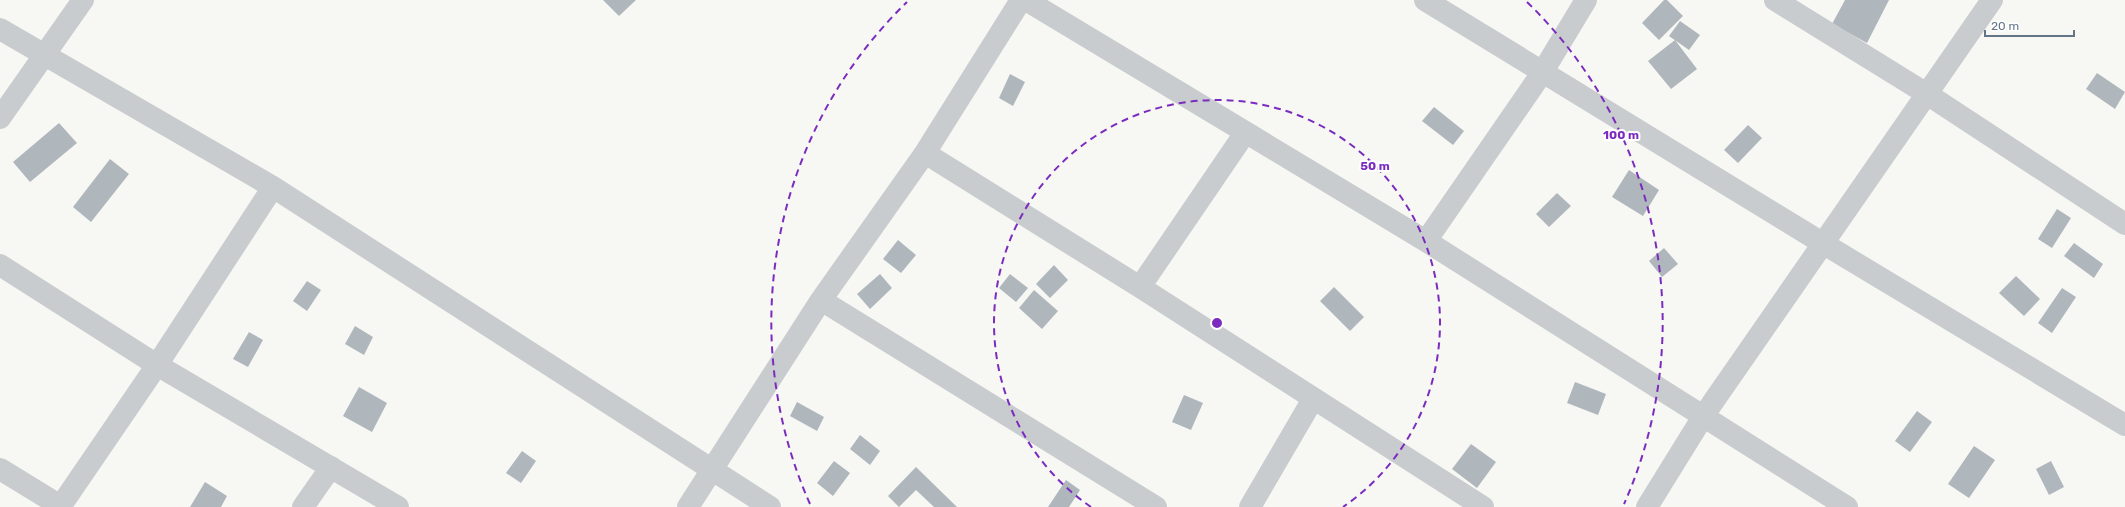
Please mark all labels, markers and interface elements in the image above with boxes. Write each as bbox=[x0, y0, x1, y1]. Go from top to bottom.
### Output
scale bar bbox=[1985, 12, 2074, 38]
text: 20 m bbox=[1991, 19, 2019, 33]
text: 100 m bbox=[1603, 128, 1639, 142]
text: 50 m bbox=[1360, 159, 1390, 173]
centre of rings bbox=[1210, 316, 1224, 330]

